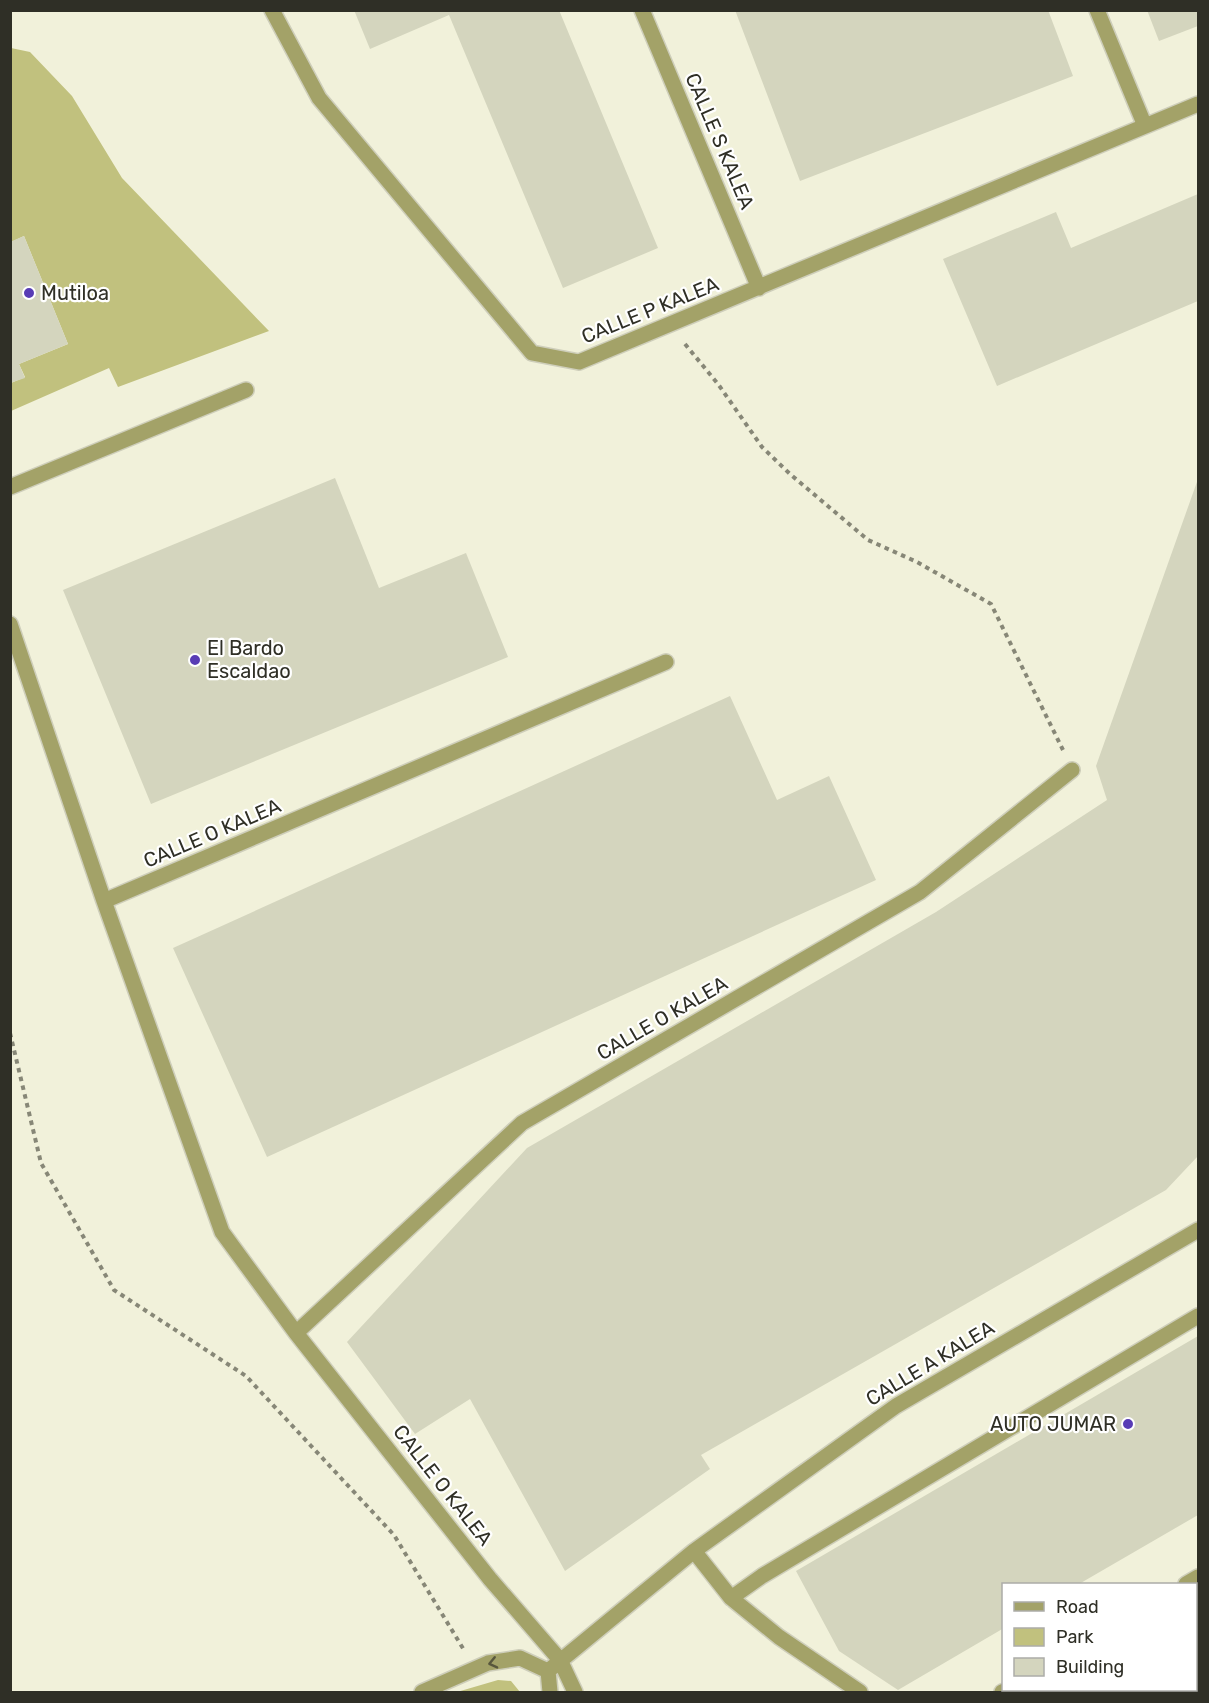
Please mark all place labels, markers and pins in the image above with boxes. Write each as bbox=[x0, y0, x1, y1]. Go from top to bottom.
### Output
place label: Mutiloa bbox=[41, 281, 109, 305]
marker: Mutiloa bbox=[22, 286, 36, 300]
place label: El Bardo Escaldao bbox=[207, 636, 291, 683]
marker: El Bardo Escaldao bbox=[188, 653, 202, 667]
place label: AUTO JUMAR bbox=[990, 1412, 1116, 1436]
marker: AUTO JUMAR bbox=[1121, 1417, 1135, 1431]

